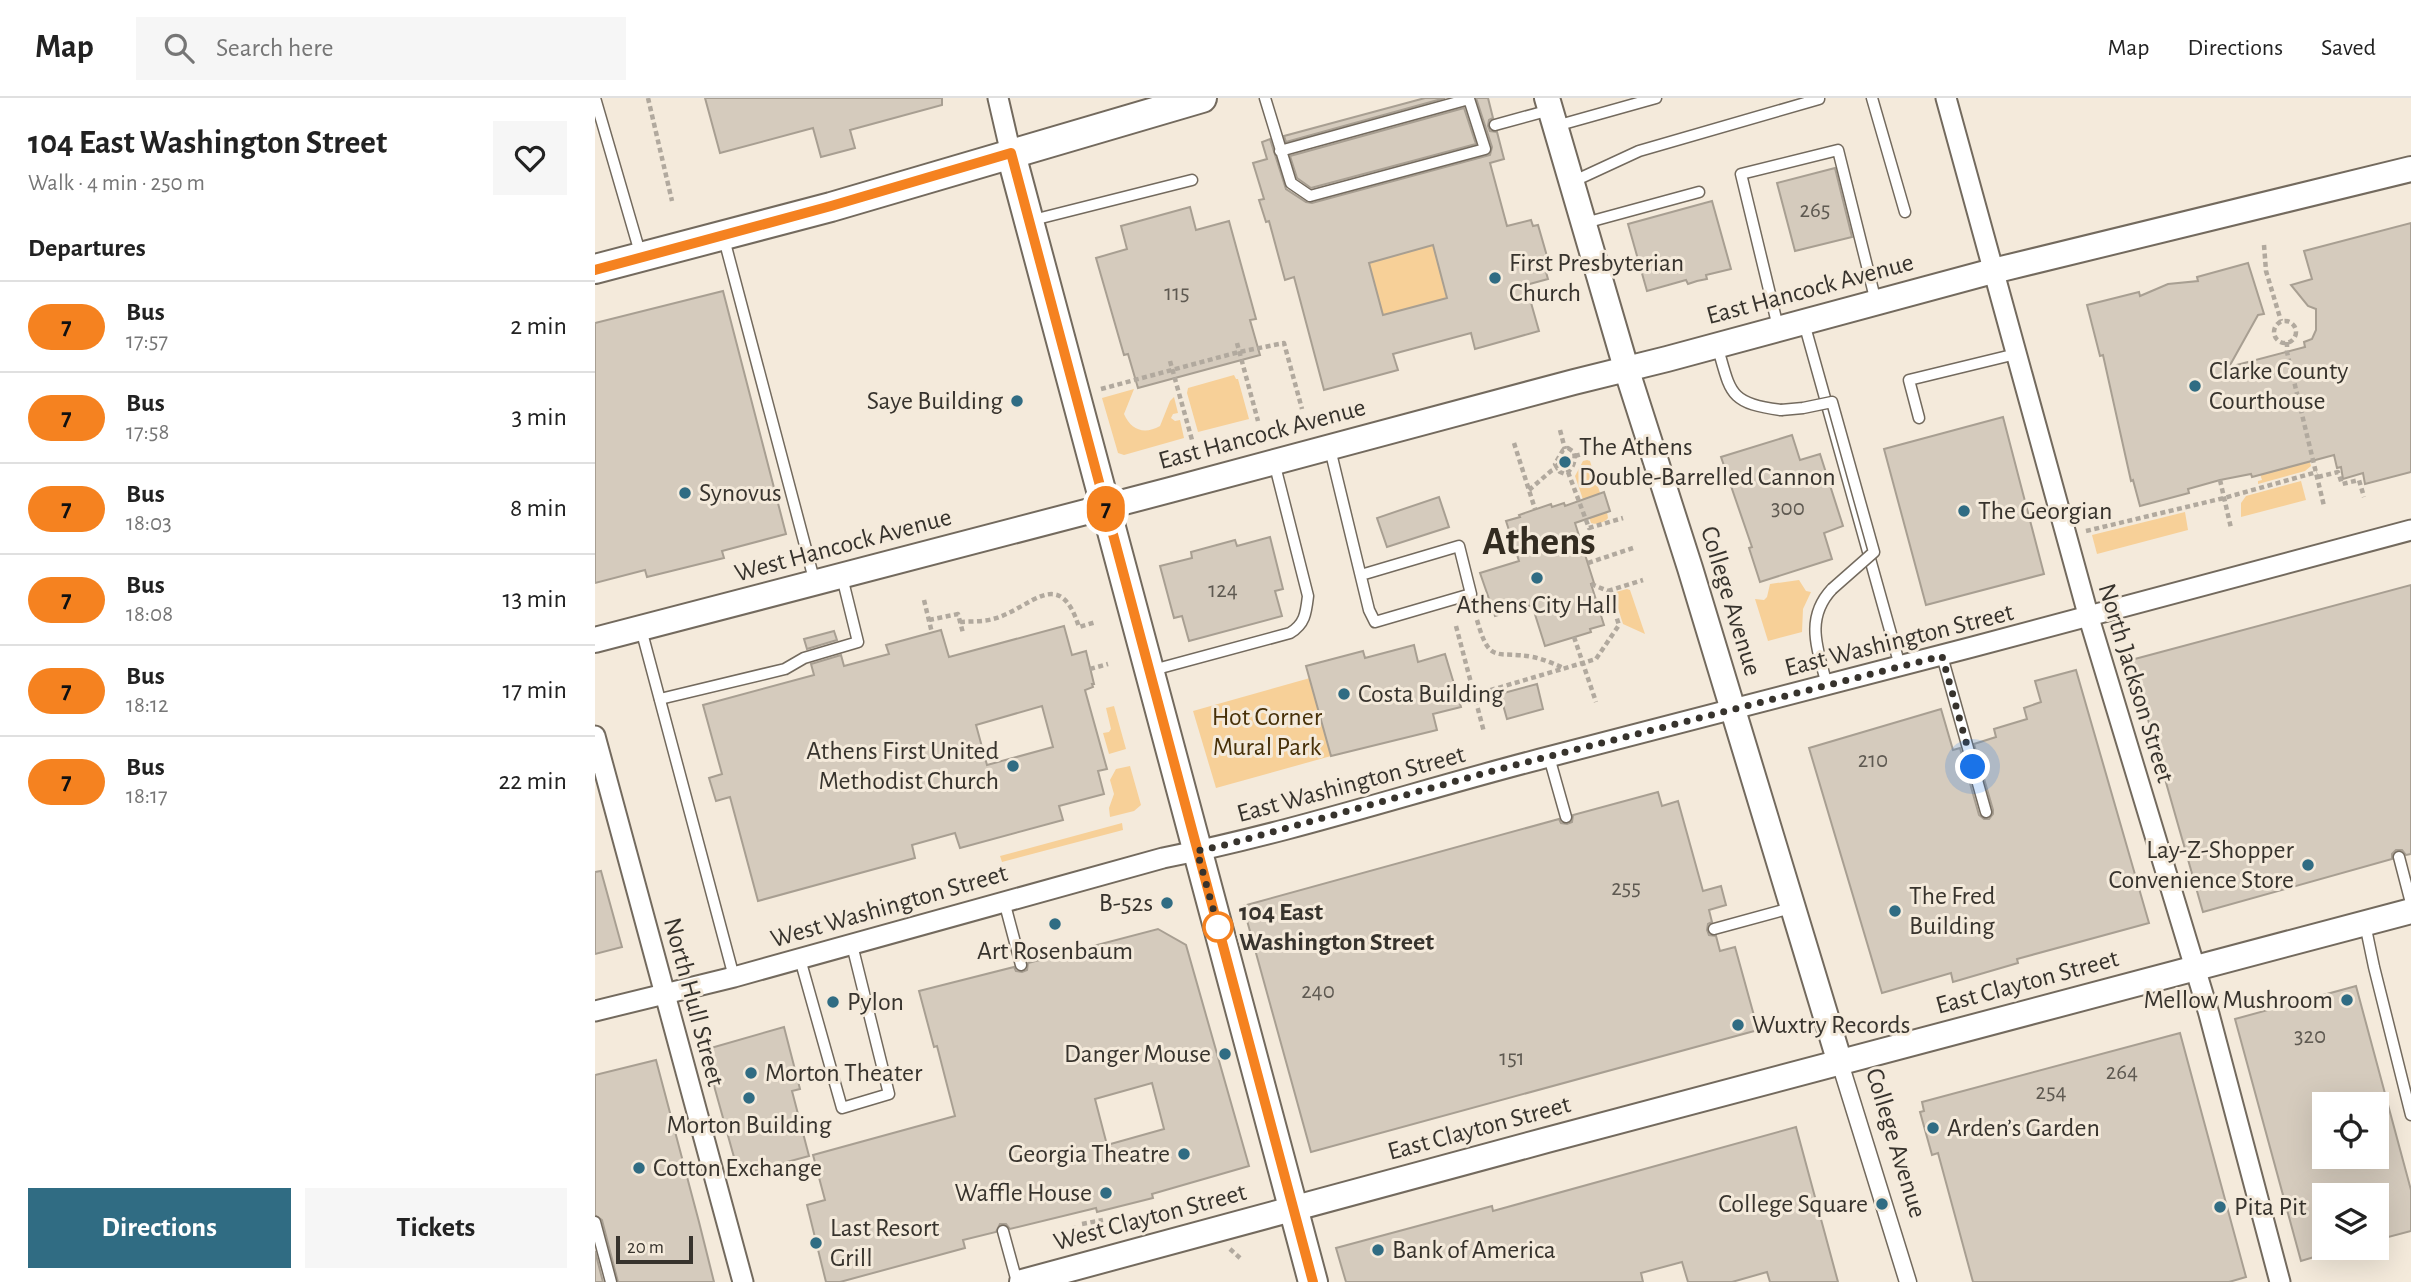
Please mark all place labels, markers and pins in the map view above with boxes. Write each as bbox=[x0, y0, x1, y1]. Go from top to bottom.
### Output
place label: First Presbyterian Church bbox=[1509, 250, 1684, 306]
marker: First Presbyterian Church bbox=[1487, 270, 1503, 286]
place label: Clarke County Courthouse bbox=[2209, 358, 2348, 414]
marker: Clarke County Courthouse bbox=[2187, 378, 2203, 394]
place label: Saye Building bbox=[867, 388, 1003, 414]
marker: Saye Building bbox=[1009, 393, 1025, 409]
place label: The Athens Double-Barrelled Cannon bbox=[1579, 434, 1836, 490]
marker: The Athens Double-Barrelled Cannon bbox=[1557, 454, 1573, 470]
place label: Synovus bbox=[699, 480, 782, 506]
marker: Synovus bbox=[677, 485, 693, 501]
place label: The Georgian bbox=[1978, 498, 2112, 524]
marker: The Georgian bbox=[1956, 503, 1972, 519]
marker: Athens City Hall bbox=[1529, 570, 1545, 586]
place label: Athens City Hall bbox=[1456, 592, 1618, 618]
place label: Costa Building bbox=[1358, 681, 1504, 707]
marker: Costa Building bbox=[1336, 686, 1352, 702]
place label: Athens First United Methodist Church bbox=[806, 738, 999, 794]
marker: Athens First United Methodist Church bbox=[1005, 758, 1021, 774]
place label: Lay-Z-Shopper Convenience Store bbox=[2108, 837, 2295, 893]
marker: Lay-Z-Shopper Convenience Store bbox=[2300, 857, 2316, 873]
place label: The Fred Building bbox=[1909, 883, 1995, 939]
place label: B-52s bbox=[1099, 890, 1153, 916]
marker: B-52s bbox=[1159, 895, 1175, 911]
place label: 104 East Washington Street bbox=[1239, 899, 1434, 955]
marker: The Fred Building bbox=[1887, 903, 1903, 919]
marker: 104 East Washington Street bbox=[1203, 912, 1233, 942]
marker: Art Rosenbaum bbox=[1047, 916, 1063, 932]
place label: Art Rosenbaum bbox=[977, 938, 1133, 964]
place label: Mellow Mushroom bbox=[2143, 987, 2333, 1013]
place label: Pylon bbox=[847, 989, 904, 1015]
marker: Mellow Mushroom bbox=[2339, 992, 2355, 1008]
marker: Pylon bbox=[825, 994, 841, 1010]
place label: Wuxtry Records bbox=[1752, 1012, 1910, 1038]
marker: Wuxtry Records bbox=[1730, 1017, 1746, 1033]
place label: Danger Mouse bbox=[1064, 1041, 1211, 1067]
marker: Danger Mouse bbox=[1217, 1046, 1233, 1062]
place label: Morton Theater bbox=[765, 1060, 923, 1086]
marker: Morton Theater bbox=[743, 1065, 759, 1081]
marker: Morton Building bbox=[741, 1090, 757, 1106]
place label: Morton Building bbox=[667, 1112, 832, 1138]
place label: Arden’s Garden bbox=[1947, 1115, 2100, 1141]
marker: Arden’s Garden bbox=[1925, 1120, 1941, 1136]
place label: Georgia Theatre bbox=[1008, 1141, 1170, 1167]
marker: Georgia Theatre bbox=[1176, 1146, 1192, 1162]
place label: Cotton Exchange bbox=[653, 1155, 822, 1181]
marker: Cotton Exchange bbox=[631, 1160, 647, 1176]
place label: Waffle House bbox=[955, 1180, 1092, 1206]
marker: Waffle House bbox=[1098, 1185, 1114, 1201]
place label: College Square bbox=[1718, 1191, 1868, 1217]
place label: Pita Pit bbox=[2234, 1194, 2307, 1220]
marker: College Square bbox=[1874, 1196, 1890, 1212]
marker: Pita Pit bbox=[2212, 1199, 2228, 1215]
place label: Last Resort Grill bbox=[830, 1215, 939, 1271]
marker: Last Resort Grill bbox=[808, 1235, 824, 1251]
place label: Bank of America bbox=[1392, 1237, 1556, 1263]
marker: Bank of America bbox=[1370, 1242, 1386, 1258]

